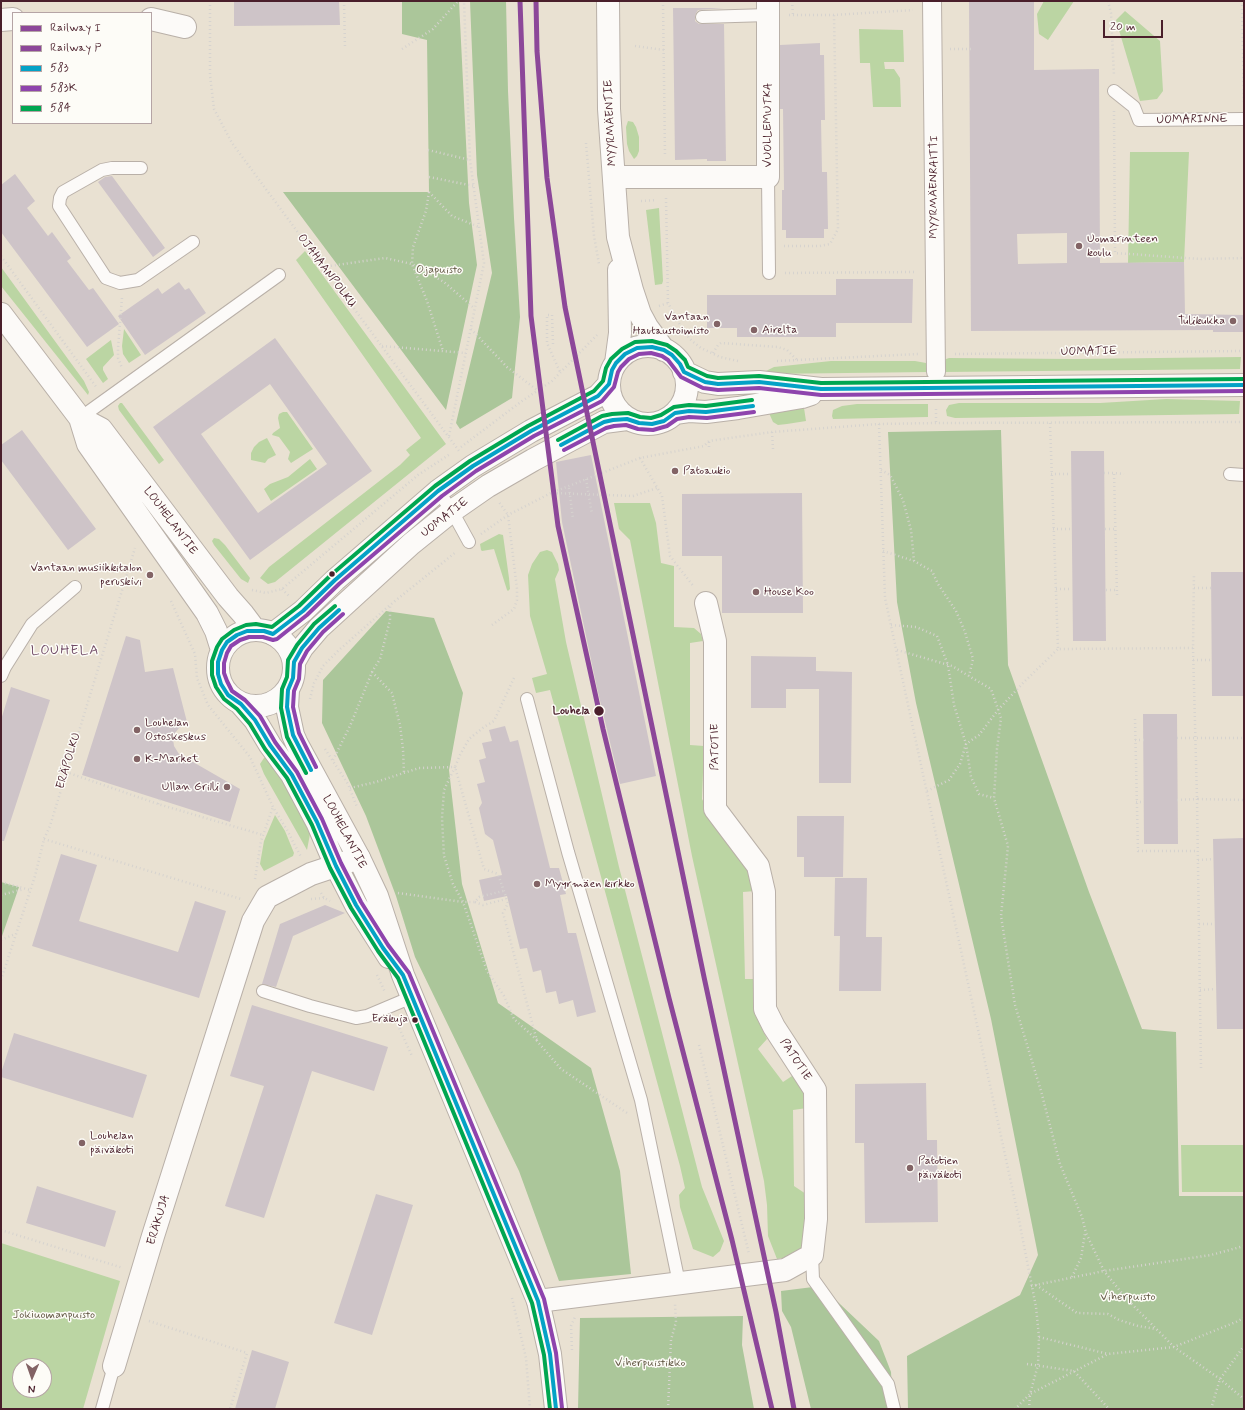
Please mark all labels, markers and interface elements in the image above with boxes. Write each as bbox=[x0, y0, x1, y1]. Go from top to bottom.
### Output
legend bbox=[12, 12, 152, 124]
scale bar bbox=[1105, 12, 1165, 38]
text: 20 m bbox=[1110, 19, 1136, 35]
text: Railway I bbox=[50, 20, 101, 36]
text: Railway P bbox=[50, 40, 101, 56]
text: 583 bbox=[50, 60, 69, 76]
street label: MYYRMÄENTIE bbox=[602, 79, 620, 167]
text: 583K bbox=[50, 80, 77, 96]
street label: VUOLLEMUTKA bbox=[761, 83, 775, 167]
text: 584 bbox=[50, 100, 71, 116]
street label: UOMARINNE bbox=[1156, 112, 1228, 128]
street label: MYYRMÄENRAITTI bbox=[927, 135, 941, 239]
street label: OJAHAANPOLKU bbox=[294, 231, 358, 311]
place label: Uomarinteen koulu bbox=[1087, 232, 1158, 260]
marker: Uomarinteen koulu bbox=[1074, 241, 1084, 251]
park label: Ojapuisto bbox=[416, 263, 462, 277]
place label: Vantaan Hautaustoimisto bbox=[633, 310, 709, 338]
place label: Tulikukka bbox=[1178, 314, 1225, 328]
marker: Tulikukka bbox=[1228, 316, 1238, 326]
marker: Vantaan Hautaustoimisto bbox=[712, 319, 722, 329]
place label: Airelta bbox=[762, 323, 797, 337]
marker: Airelta bbox=[749, 325, 759, 335]
street label: UOMATIE bbox=[1061, 344, 1117, 360]
place label: Patoaukio bbox=[683, 464, 730, 478]
marker: Patoaukio bbox=[670, 466, 680, 476]
street label: LOUHELANTIE bbox=[140, 484, 200, 558]
street label: UOMATIE bbox=[418, 495, 472, 541]
place label: Vantaan musiikkitalon peruskivi bbox=[30, 561, 142, 589]
unlabelled marker bbox=[327, 569, 337, 579]
marker: Vantaan musiikkitalon peruskivi bbox=[145, 570, 155, 580]
place label: House Koo bbox=[764, 585, 814, 599]
marker: House Koo bbox=[751, 587, 761, 597]
district label: LOUHELA bbox=[32, 643, 98, 659]
place label: Louhela bbox=[553, 704, 590, 718]
marker: Louhela bbox=[592, 704, 606, 718]
place label: Louhelan Ostoskeskus bbox=[145, 716, 206, 744]
street label: PATOTIE bbox=[708, 723, 722, 771]
marker: Louhelan Ostoskeskus bbox=[132, 725, 142, 735]
street label: ERÄPOLKU bbox=[54, 731, 84, 791]
place label: K-Market bbox=[145, 752, 199, 766]
marker: K-Market bbox=[132, 754, 142, 764]
place label: Ullan Grilli bbox=[162, 780, 219, 794]
marker: Ullan Grilli bbox=[222, 782, 232, 792]
street label: LOUHELANTIE bbox=[319, 793, 369, 871]
place label: Myyrmäen kirkko bbox=[545, 877, 635, 891]
marker: Myyrmäen kirkko bbox=[532, 879, 542, 889]
place label: Eräkuja bbox=[372, 1013, 408, 1027]
marker: Eräkuja bbox=[410, 1015, 420, 1025]
street label: PATOTIE bbox=[776, 1036, 814, 1084]
place label: Louhelan päiväkoti bbox=[90, 1129, 133, 1157]
marker: Louhelan päiväkoti bbox=[77, 1138, 87, 1148]
place label: Patotien päiväkoti bbox=[918, 1154, 961, 1182]
marker: Patotien päiväkoti bbox=[905, 1163, 915, 1173]
street label: ERÄKUJA bbox=[145, 1193, 173, 1247]
park label: Viherpuisto bbox=[1100, 1290, 1156, 1304]
park label: Jokiuomanpuisto bbox=[13, 1308, 95, 1322]
park label: Viherpuistikko bbox=[615, 1356, 685, 1370]
north arrow bbox=[12, 1358, 52, 1398]
text: N bbox=[28, 1382, 36, 1396]

